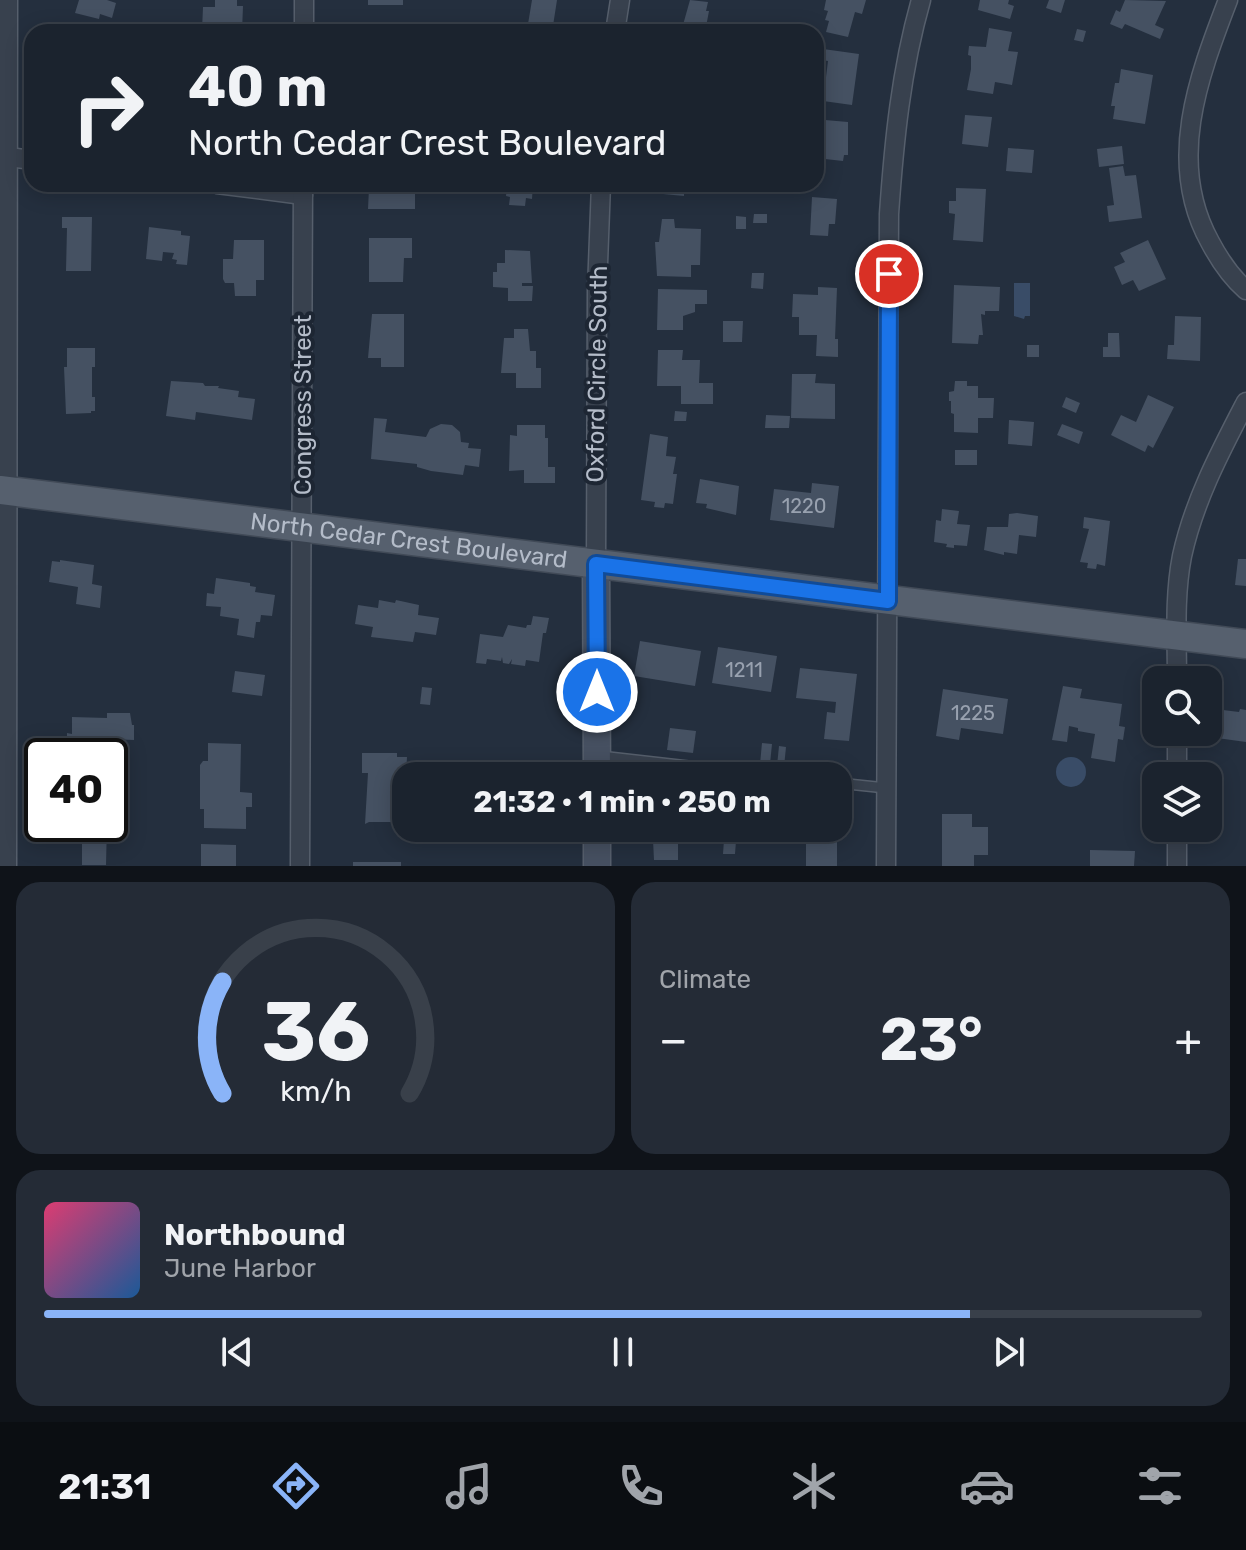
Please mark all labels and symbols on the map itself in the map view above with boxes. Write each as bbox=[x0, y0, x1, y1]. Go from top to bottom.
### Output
pin bbox=[855, 240, 923, 308]
street label: Oxford Circle South bbox=[581, 265, 613, 483]
street label: Congress Street bbox=[289, 315, 317, 495]
house number: 1220 bbox=[782, 494, 826, 518]
street label: North Cedar Crest Boulevard bbox=[249, 507, 569, 574]
position arrow bbox=[555, 650, 639, 734]
house number: 1211 bbox=[725, 658, 763, 682]
house number: 1225 bbox=[951, 701, 995, 725]
speed limit sign: 40 bbox=[24, 738, 128, 842]

